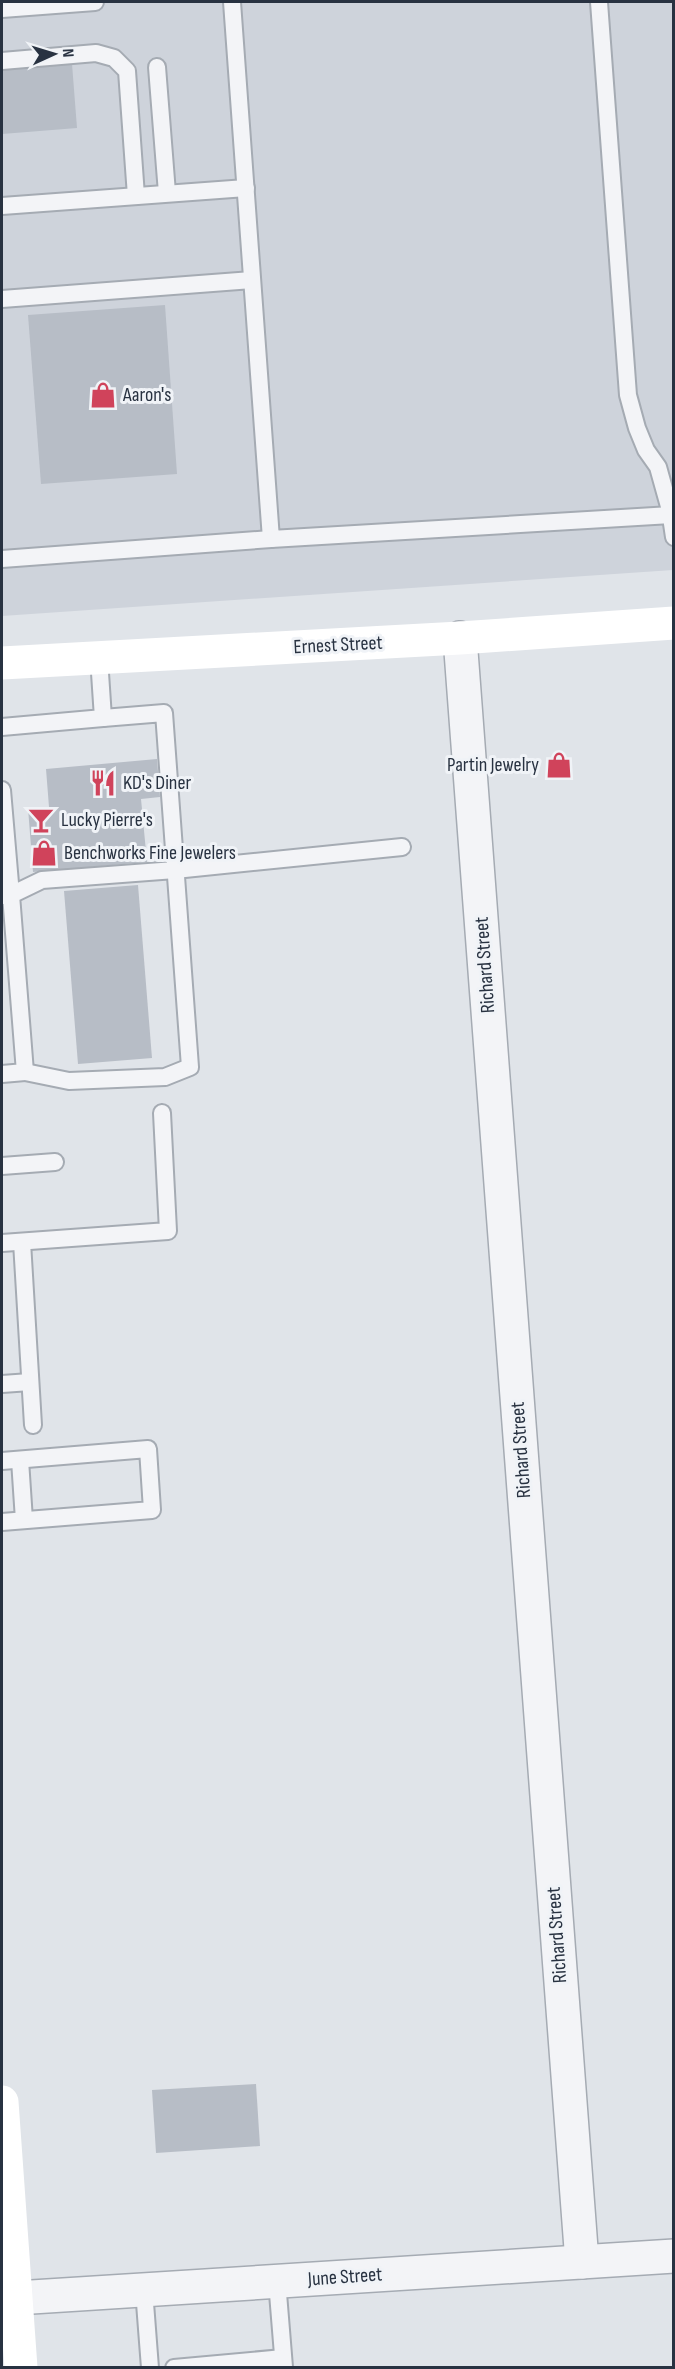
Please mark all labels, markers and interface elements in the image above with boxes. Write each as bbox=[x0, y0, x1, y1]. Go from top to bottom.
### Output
north arrow bbox=[24, 24, 84, 84]
text: N bbox=[58, 48, 77, 58]
shop icon: Aaron's bbox=[88, 380, 118, 410]
place label: Aaron's bbox=[122, 383, 171, 407]
street label: Ernest Street bbox=[293, 631, 383, 659]
shop icon: Partin Jewelry bbox=[544, 750, 574, 780]
place label: Partin Jewelry bbox=[447, 753, 539, 777]
restaurant icon: KD's Diner bbox=[88, 768, 118, 798]
place label: KD's Diner bbox=[123, 771, 191, 795]
bar icon: Lucky Pierre's bbox=[26, 805, 56, 835]
place label: Lucky Pierre's bbox=[61, 808, 153, 832]
shop icon: Benchworks Fine Jewelers bbox=[29, 838, 59, 868]
place label: Benchworks Fine Jewelers bbox=[64, 841, 236, 865]
street label: Richard Street bbox=[470, 916, 500, 1014]
street label: Richard Street bbox=[506, 1401, 536, 1499]
street label: Richard Street bbox=[542, 1886, 572, 1984]
street label: June Street bbox=[306, 2262, 383, 2292]

